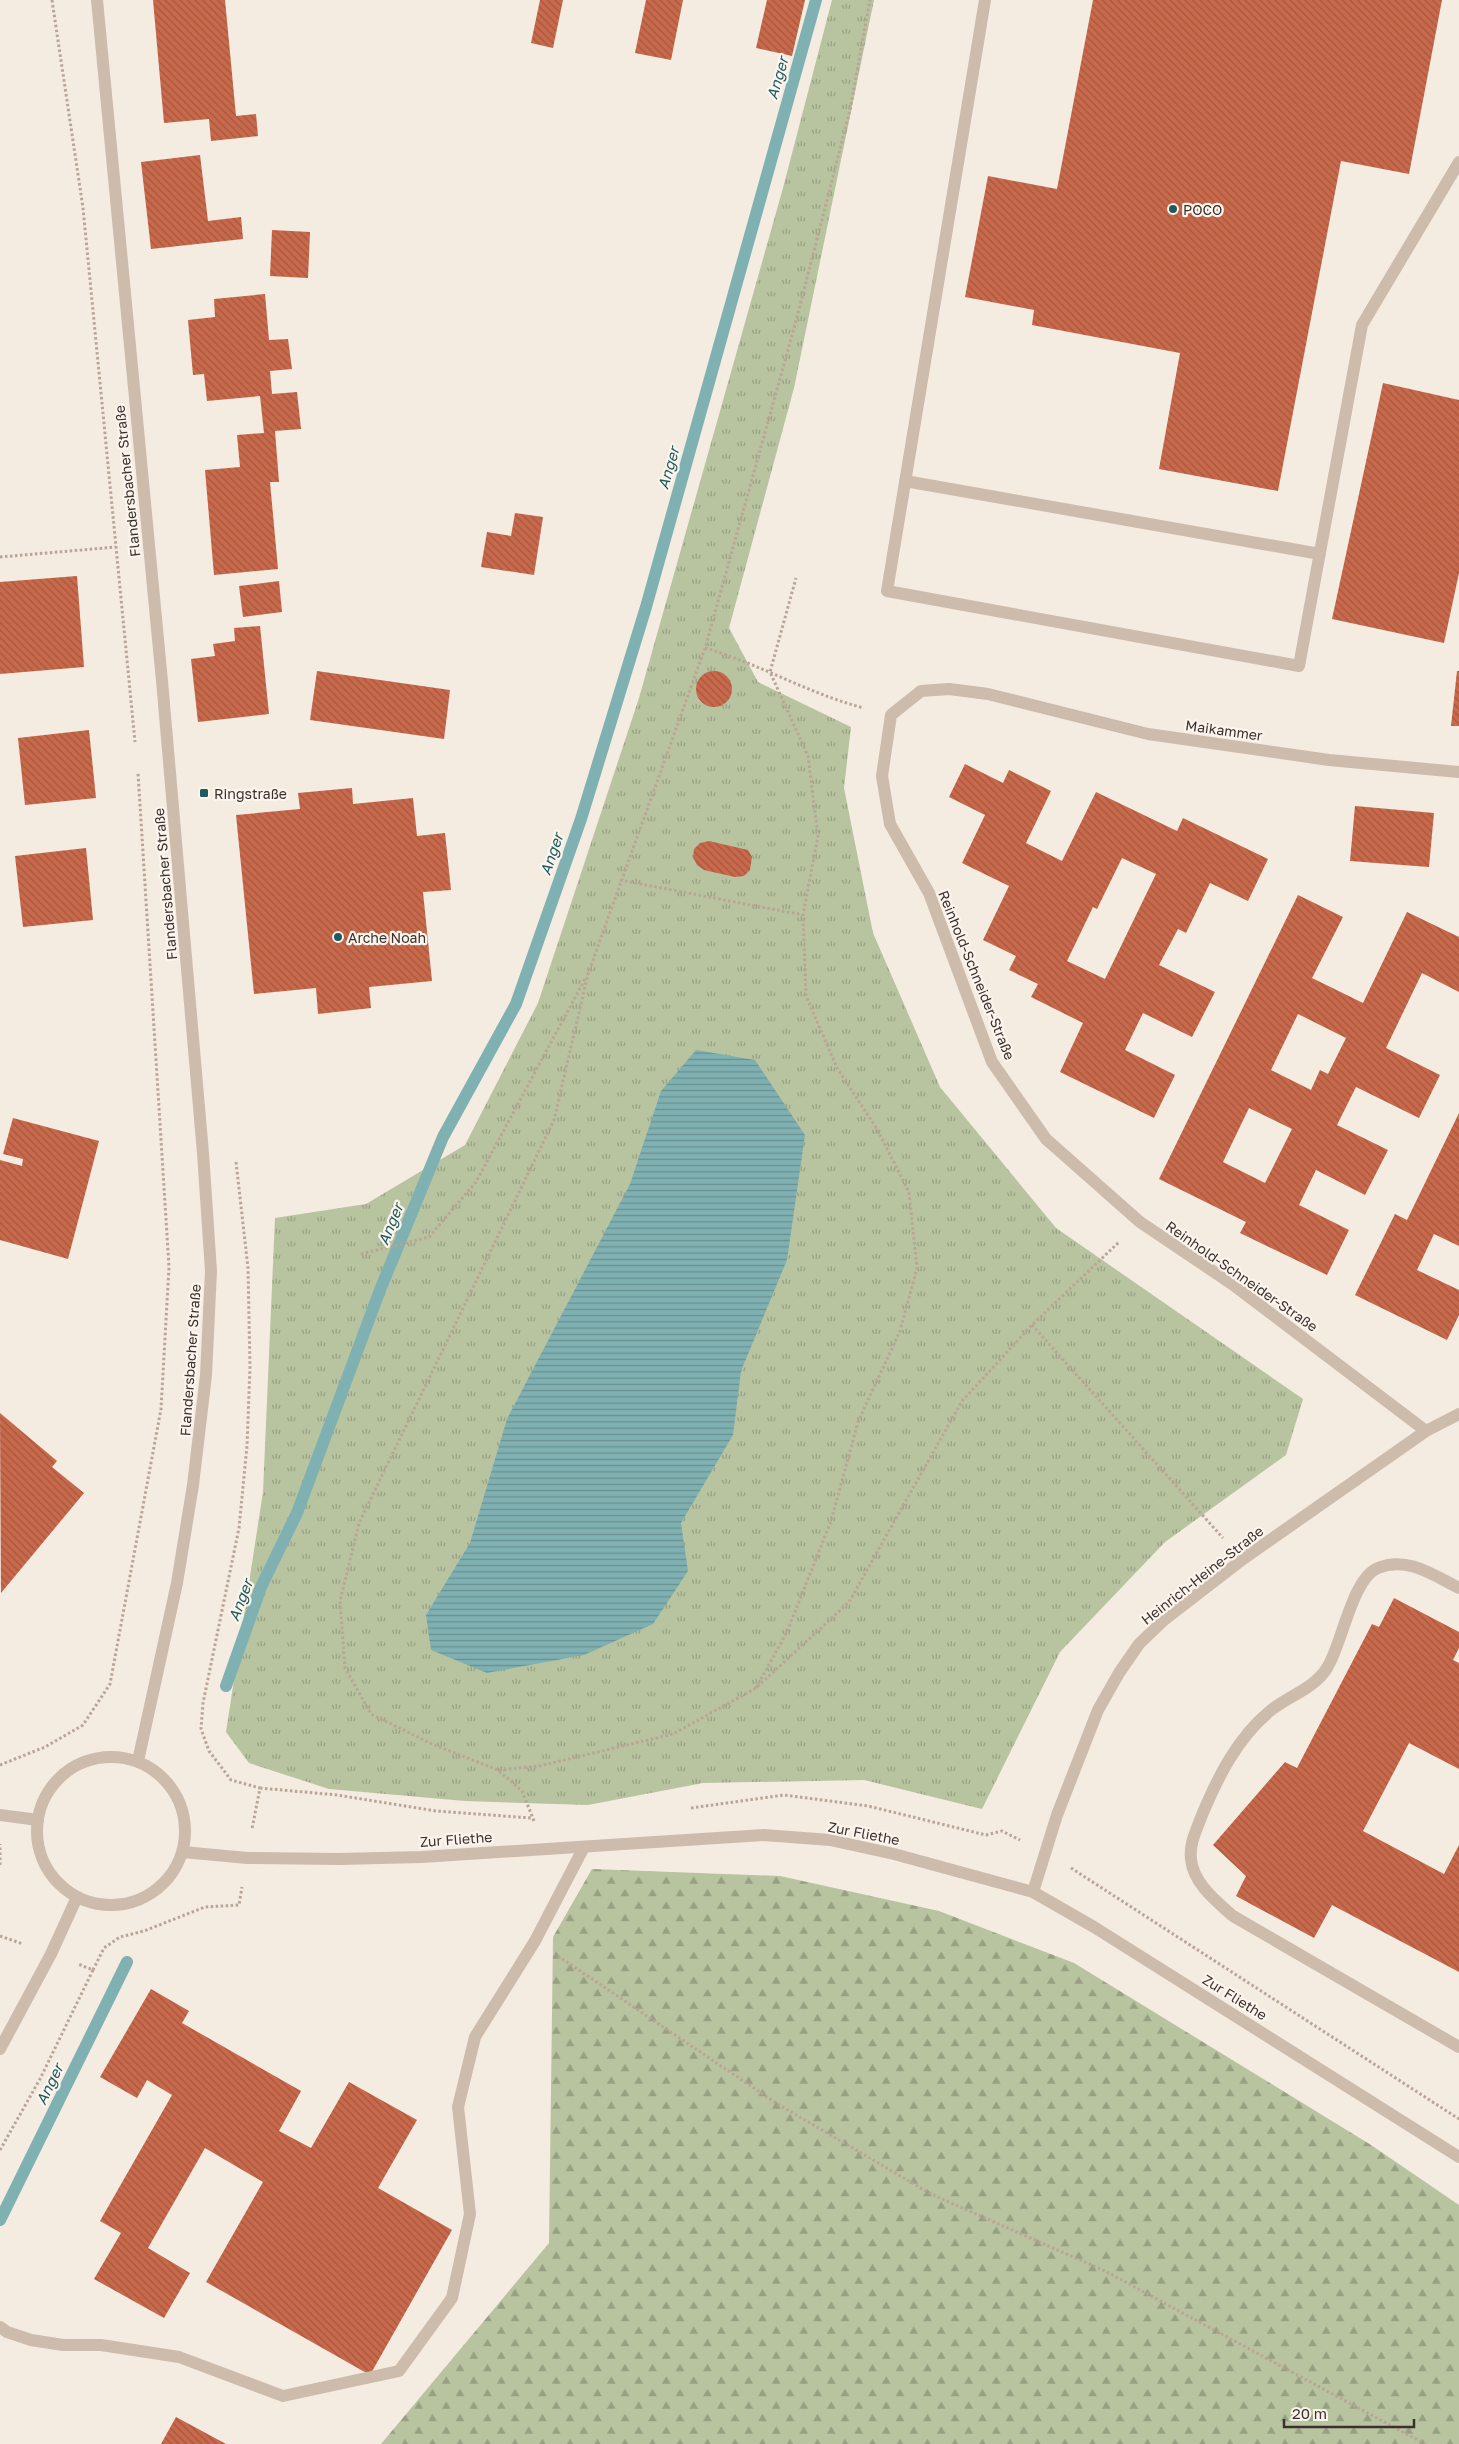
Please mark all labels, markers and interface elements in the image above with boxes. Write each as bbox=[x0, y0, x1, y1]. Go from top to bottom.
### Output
water label: Anger bbox=[762, 53, 793, 101]
place label: POCO bbox=[1183, 201, 1222, 218]
marker: POCO bbox=[1167, 203, 1179, 215]
street label: Flandersbacher Straße bbox=[111, 404, 143, 558]
water label: Anger bbox=[653, 443, 684, 491]
street label: Maikammer bbox=[1184, 716, 1264, 744]
place label: Ringstraße bbox=[214, 785, 287, 802]
marker: Ringstraße bbox=[198, 787, 210, 799]
street label: Flandersbacher Straße bbox=[150, 807, 180, 961]
water label: Anger bbox=[535, 829, 568, 878]
street label: Reinhold-Schneider-Straße bbox=[935, 888, 1019, 1062]
place label: Arche Noah bbox=[348, 929, 426, 946]
marker: Arche Noah bbox=[332, 931, 344, 943]
water label: Anger bbox=[374, 1199, 408, 1248]
street label: Reinhold-Schneider-Straße bbox=[1163, 1217, 1321, 1335]
street label: Flandersbacher Straße bbox=[176, 1283, 204, 1437]
street label: Heinrich-Heine-Straße bbox=[1138, 1522, 1266, 1628]
water label: Anger bbox=[224, 1575, 258, 1624]
street label: Zur Fliethe bbox=[827, 1818, 901, 1848]
street label: Zur Fliethe bbox=[419, 1828, 493, 1850]
street label: Zur Fliethe bbox=[1200, 1971, 1270, 2023]
water label: Anger bbox=[31, 2059, 68, 2108]
scale bar bbox=[1284, 2396, 1414, 2428]
text: 20 m bbox=[1292, 2404, 1327, 2422]

